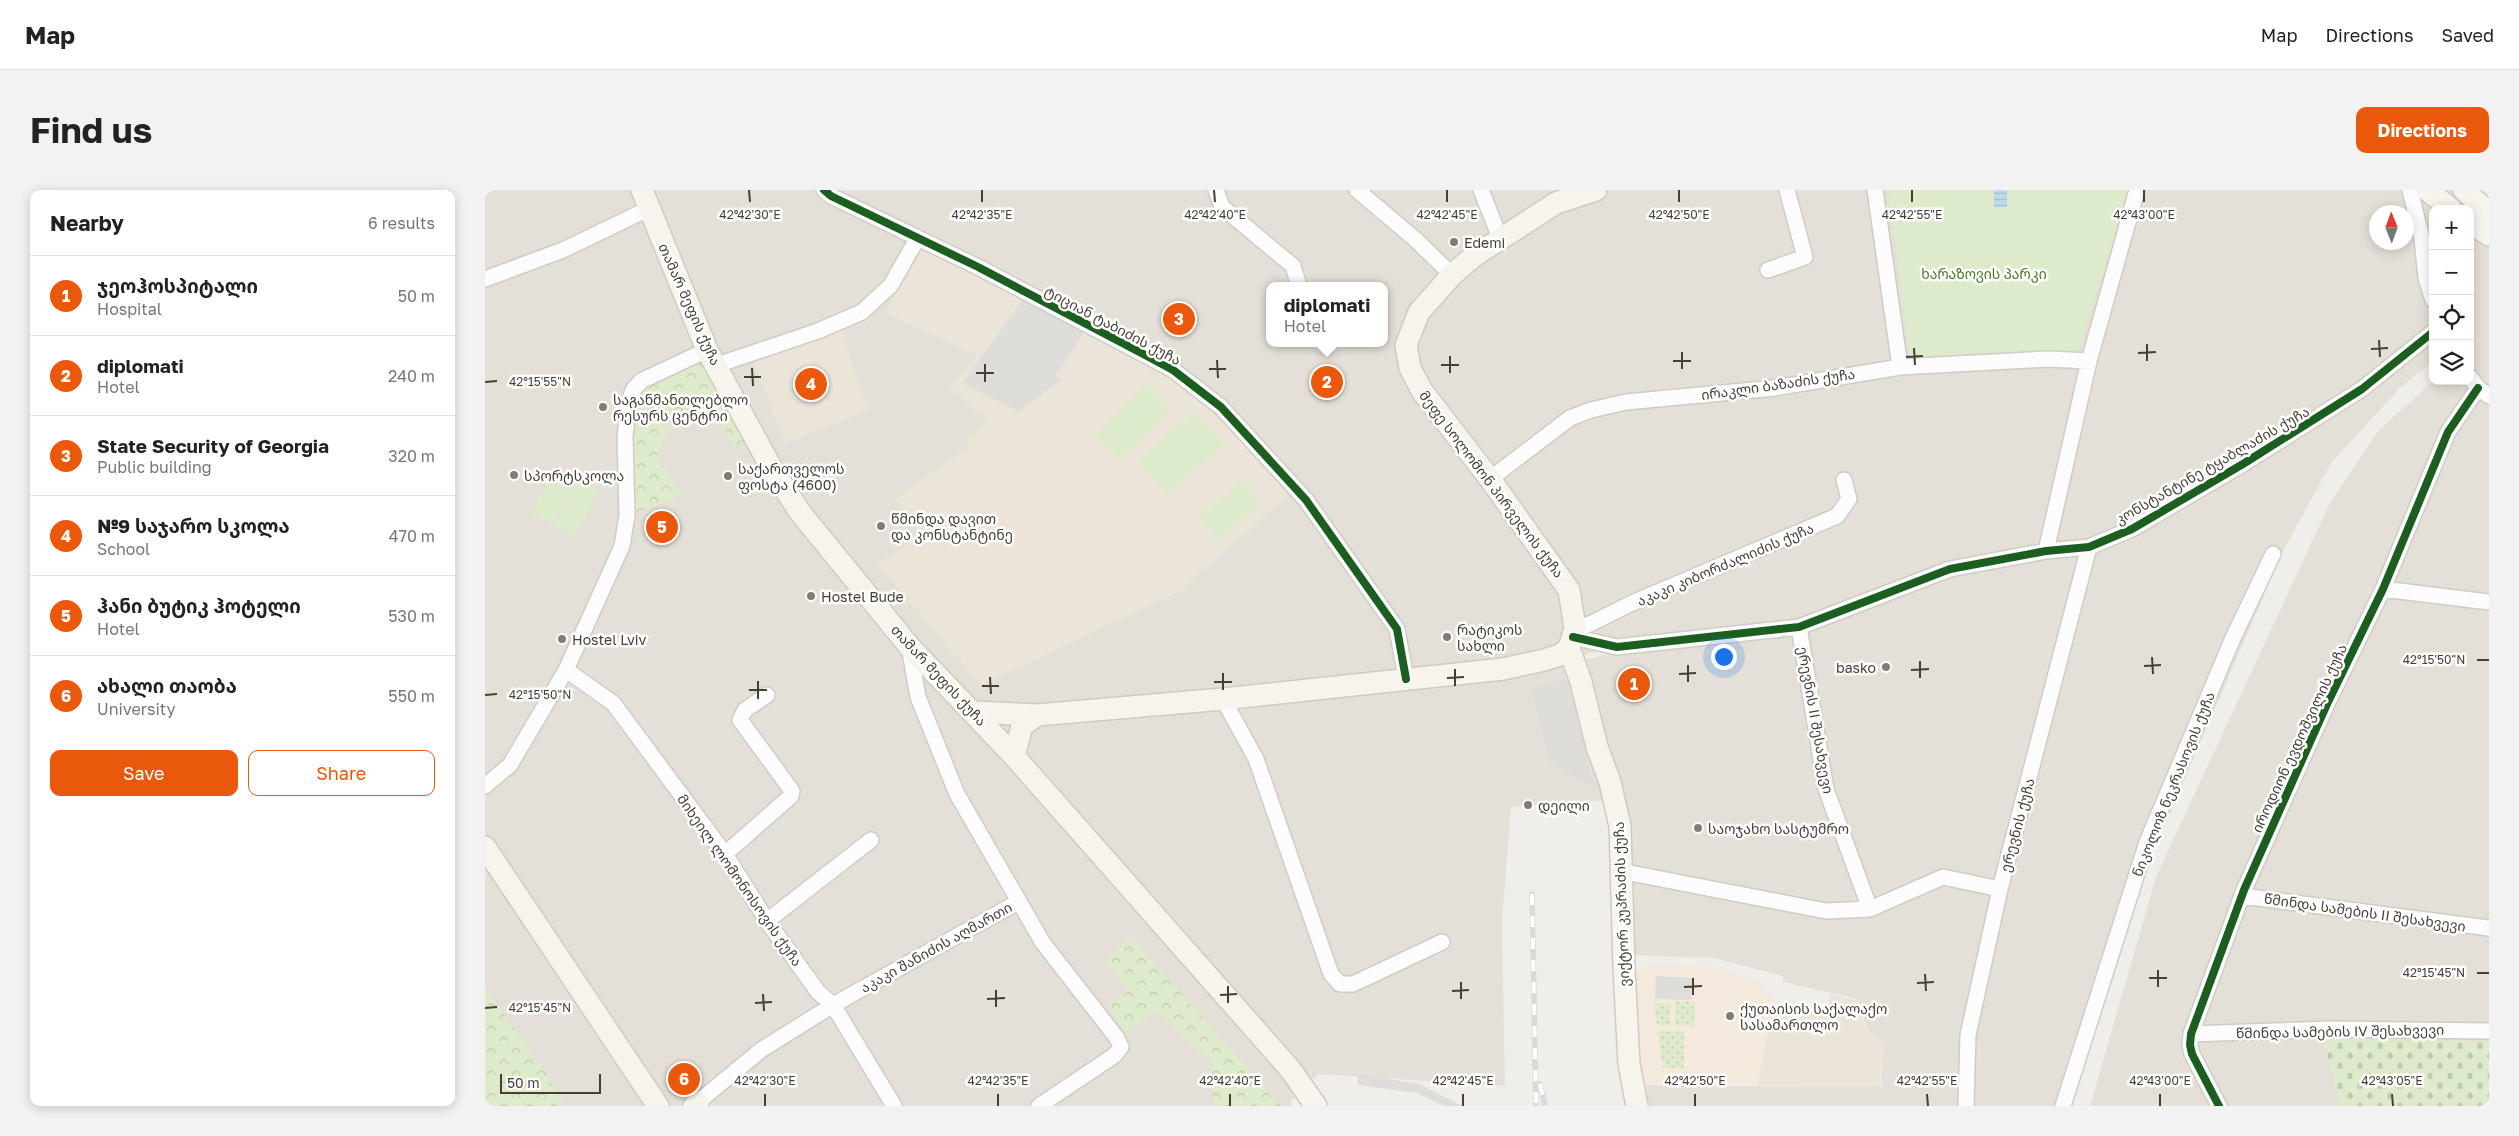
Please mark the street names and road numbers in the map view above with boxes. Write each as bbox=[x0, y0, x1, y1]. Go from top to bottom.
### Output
street label: თამარ მეფის ქუჩა bbox=[654, 240, 725, 368]
street label: ტიციან ტაბიძის ქუჩა bbox=[1041, 282, 1184, 369]
street label: ირაკლი ბაზაძის ქუჩა bbox=[1700, 365, 1856, 404]
street label: მეფე სოლომონ პირველის ქუჩა bbox=[1415, 387, 1568, 581]
street label: კონსტანტინე ტყაბლაძის ქუჩა bbox=[2112, 402, 2313, 529]
street label: აკაკი კიბორძალიძის ქუჩა bbox=[1634, 519, 1816, 610]
street label: თამარ მეფის ქუჩა bbox=[887, 621, 990, 730]
street label: იროდიონ ევდოშვილის ქუჩა bbox=[2248, 641, 2351, 835]
street label: ერევნის II შესახვევი bbox=[1794, 645, 1837, 795]
street label: ნიკოლოზ ნეკრასოვის ქუჩა bbox=[2128, 689, 2219, 879]
street label: ერევნის ქუჩა bbox=[1996, 776, 2039, 874]
street label: მიხეილ ლომონოსოვის ქუჩა bbox=[673, 791, 806, 970]
street label: ვიქტორ კუპრაძის ქუჩა bbox=[1610, 821, 1633, 987]
street label: წმინდა სამების II შესახვევი bbox=[2263, 889, 2467, 936]
street label: აკაკი შანიძის აღმართი bbox=[857, 898, 1015, 997]
street label: წმინდა სამების IV შესახვევი bbox=[2236, 1021, 2444, 1042]

